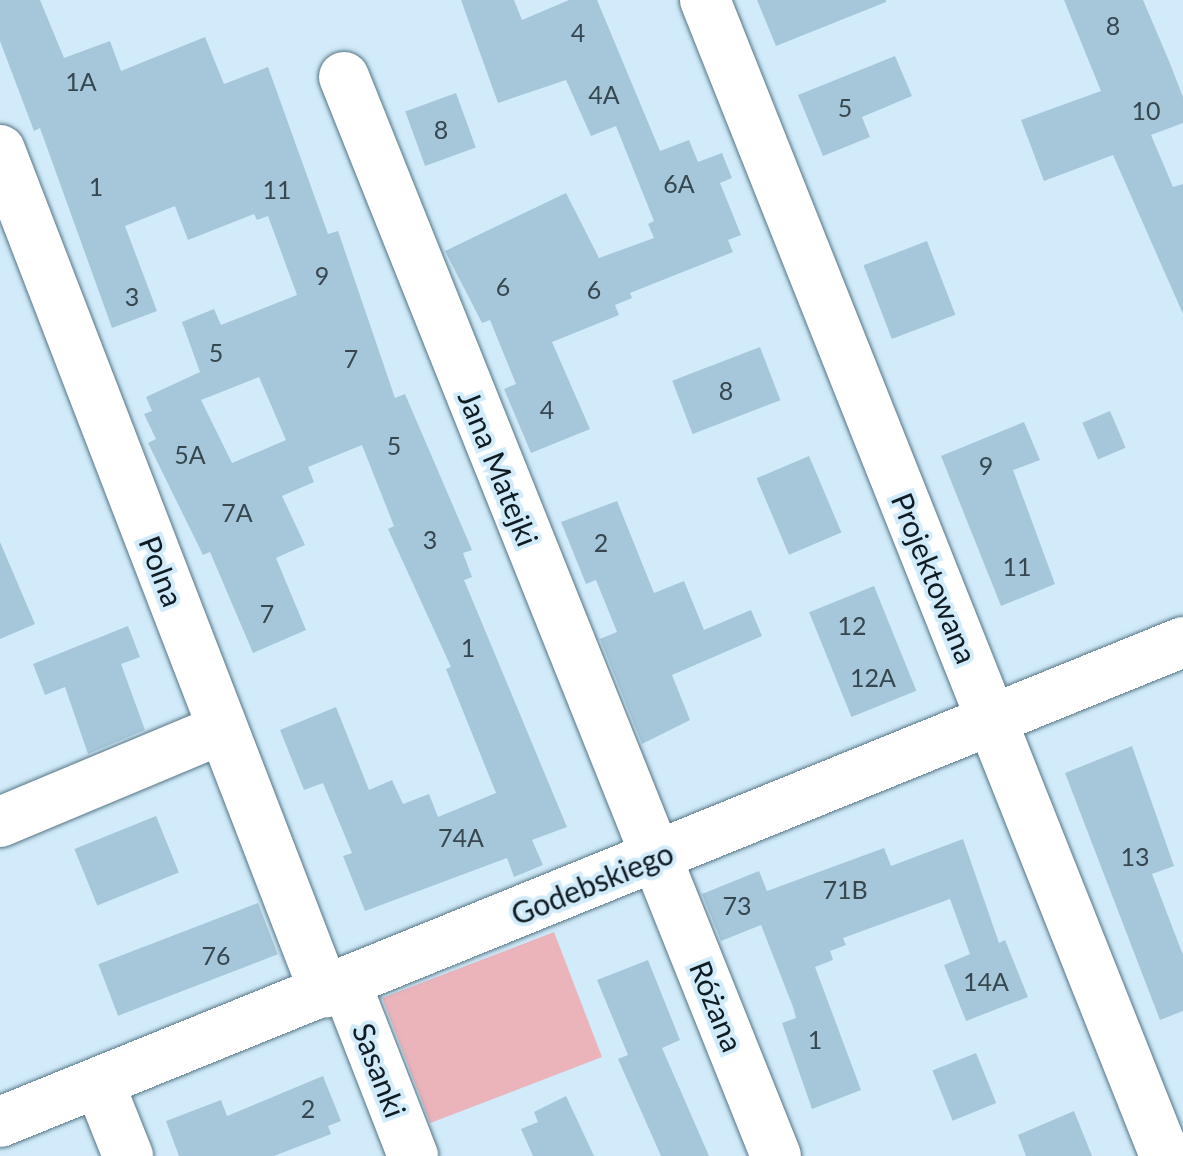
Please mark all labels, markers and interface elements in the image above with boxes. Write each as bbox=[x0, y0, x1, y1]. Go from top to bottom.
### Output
house number: 8 bbox=[1106, 10, 1120, 40]
house number: 4 bbox=[571, 17, 585, 47]
house number: 1A bbox=[65, 66, 97, 96]
house number: 4A bbox=[588, 79, 620, 109]
house number: 5 bbox=[838, 92, 852, 122]
house number: 10 bbox=[1132, 95, 1160, 125]
house number: 8 bbox=[434, 114, 448, 144]
house number: 6A bbox=[663, 168, 695, 198]
house number: 1 bbox=[89, 171, 103, 201]
house number: 11 bbox=[263, 174, 291, 204]
house number: 9 bbox=[315, 260, 329, 290]
house number: 6 bbox=[496, 271, 510, 301]
house number: 6 bbox=[587, 274, 601, 304]
house number: 3 bbox=[125, 281, 139, 311]
house number: 5 bbox=[209, 337, 223, 367]
house number: 7 bbox=[344, 343, 358, 373]
house number: 8 bbox=[719, 375, 733, 405]
street label: Jana Matejki bbox=[451, 385, 547, 551]
house number: 4 bbox=[540, 394, 554, 424]
house number: 5 bbox=[387, 430, 401, 460]
house number: 5A bbox=[174, 439, 206, 469]
house number: 9 bbox=[979, 450, 993, 480]
street label: Projektowana bbox=[884, 487, 986, 669]
house number: 7A bbox=[221, 497, 253, 527]
house number: 3 bbox=[423, 524, 437, 554]
house number: 2 bbox=[594, 527, 608, 557]
street label: Polna bbox=[132, 530, 192, 612]
house number: 11 bbox=[1003, 551, 1031, 581]
house number: 7 bbox=[260, 598, 274, 628]
house number: 12 bbox=[838, 610, 866, 640]
house number: 1 bbox=[461, 632, 475, 662]
house number: 12A bbox=[850, 662, 896, 692]
house number: 74A bbox=[438, 822, 484, 852]
street label: Godebskiego bbox=[506, 834, 678, 932]
house number: 13 bbox=[1121, 841, 1149, 871]
house number: 71B bbox=[822, 874, 868, 904]
house number: 73 bbox=[723, 890, 751, 920]
house number: 76 bbox=[202, 940, 230, 970]
street label: Różana bbox=[683, 955, 751, 1057]
house number: 14A bbox=[963, 966, 1009, 996]
street label: Sasanki bbox=[346, 1018, 414, 1122]
house number: 1 bbox=[808, 1024, 822, 1054]
house number: 2 bbox=[301, 1093, 315, 1123]

